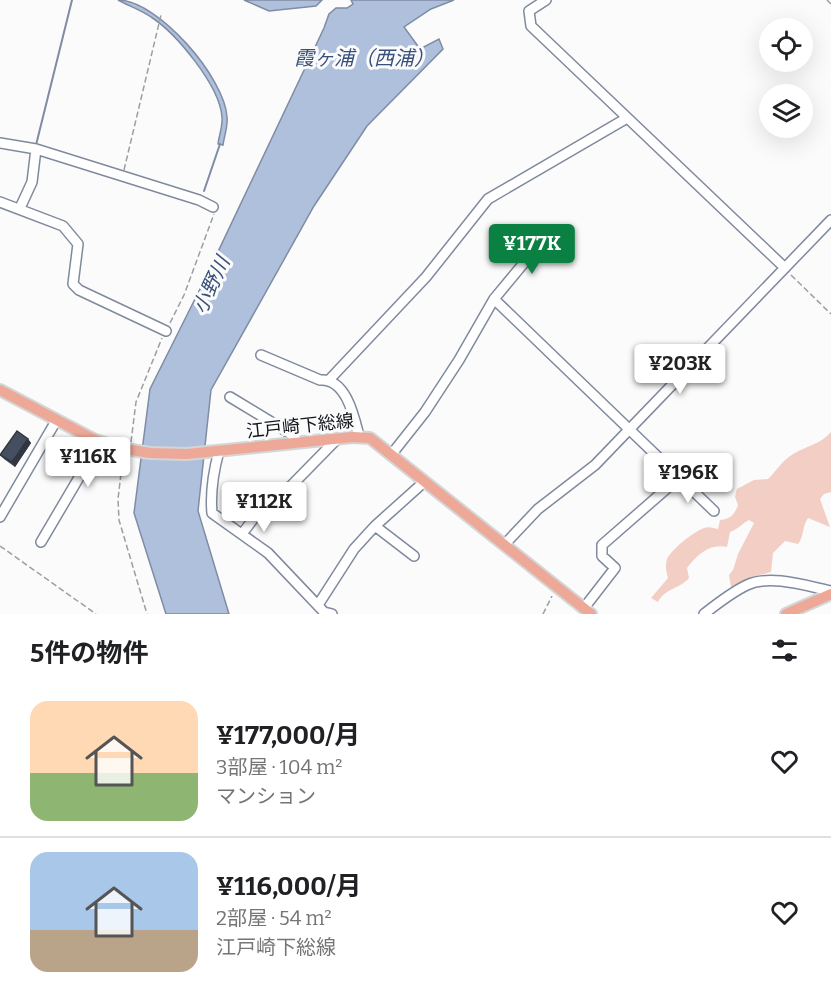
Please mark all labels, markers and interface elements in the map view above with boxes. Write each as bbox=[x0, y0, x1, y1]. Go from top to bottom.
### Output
map controls bbox=[759, 18, 813, 138]
button: locate bbox=[759, 18, 813, 72]
water label: 霞ヶ浦（西浦） bbox=[294, 46, 434, 70]
button: layers bbox=[759, 84, 813, 138]
pin: ¥177K bbox=[490, 224, 574, 275]
text: ¥177K bbox=[503, 231, 561, 255]
water label: 小野川 bbox=[187, 251, 235, 317]
pin: ¥203K bbox=[638, 344, 722, 395]
text: ¥203K bbox=[648, 351, 712, 375]
street label: 江戸崎下総線 bbox=[245, 409, 355, 443]
pin: ¥116K bbox=[46, 437, 130, 488]
text: ¥116K bbox=[59, 444, 117, 468]
pin: ¥196K bbox=[646, 453, 730, 504]
text: ¥196K bbox=[658, 460, 718, 484]
pin: ¥112K bbox=[222, 482, 306, 533]
text: ¥112K bbox=[236, 489, 292, 513]
icon: filters bbox=[768, 634, 801, 667]
text: 5件の物件 bbox=[30, 638, 148, 669]
text: ¥177,000/月 bbox=[216, 720, 360, 751]
icon: home bbox=[78, 725, 150, 797]
icon: heart bbox=[768, 745, 801, 778]
text: 3部屋 · 104 m² bbox=[216, 755, 342, 779]
text: マンション bbox=[216, 784, 316, 808]
text: ¥116,000/月 bbox=[216, 871, 361, 902]
icon: home bbox=[78, 876, 150, 948]
icon: heart bbox=[768, 896, 801, 929]
text: 2部屋 · 54 m² bbox=[216, 906, 332, 930]
text: 江戸崎下総線 bbox=[216, 935, 336, 959]

